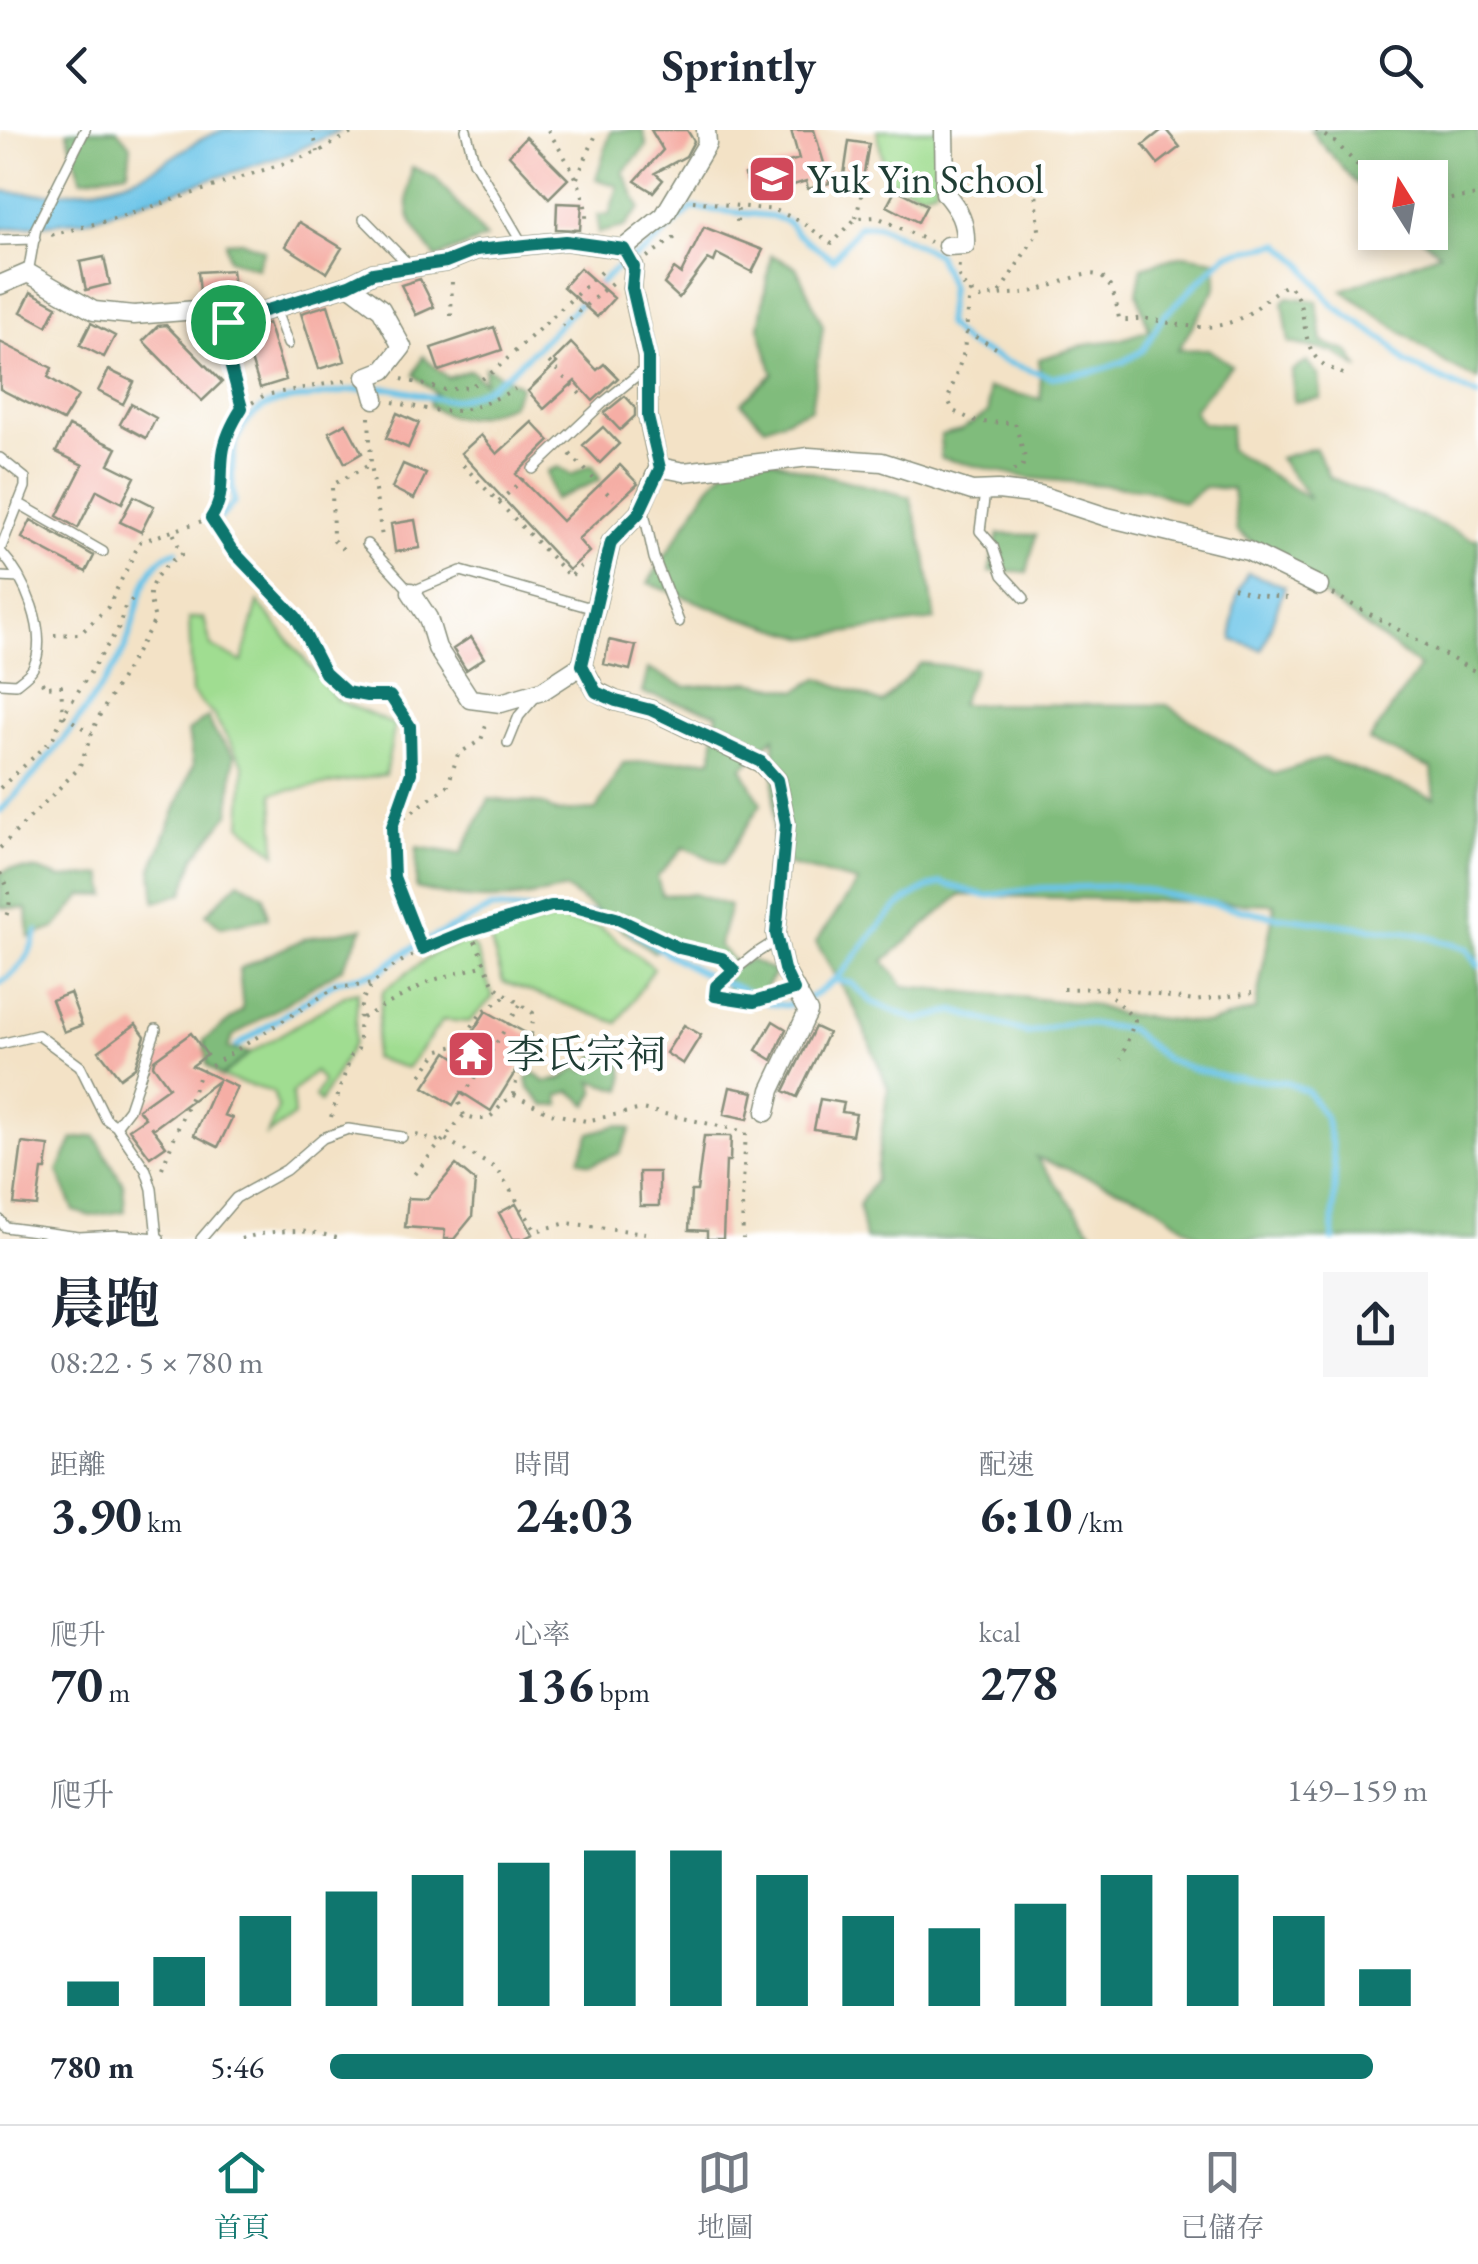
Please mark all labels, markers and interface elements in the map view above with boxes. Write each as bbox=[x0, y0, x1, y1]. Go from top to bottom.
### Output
text: Sprintly bbox=[662, 36, 816, 94]
icon: back bbox=[50, 38, 105, 93]
icon: search bbox=[1373, 38, 1428, 93]
school or university icon: Yuk Yin School bbox=[746, 153, 798, 205]
place label: Yuk Yin School bbox=[807, 153, 1044, 205]
north arrow bbox=[1358, 160, 1448, 250]
map controls bbox=[1358, 160, 1448, 250]
pin bbox=[186, 280, 271, 365]
icon: arrive bbox=[201, 295, 256, 350]
temple icon: 李氏宗祠 bbox=[445, 1028, 497, 1080]
place label: 李氏宗祠 bbox=[506, 1028, 666, 1080]
text: 晨跑 bbox=[50, 1268, 160, 1339]
button: share bbox=[1323, 1272, 1428, 1377]
text: 08:22 · 5 × 780 m bbox=[50, 1341, 263, 1383]
text: 距離 bbox=[50, 1446, 106, 1482]
text: 時間 bbox=[514, 1446, 570, 1482]
text: 配速 bbox=[979, 1446, 1035, 1482]
text: 3.90 bbox=[50, 1482, 142, 1547]
text: 24:03 bbox=[514, 1482, 634, 1547]
text: 6:10 bbox=[979, 1482, 1072, 1547]
text: km bbox=[142, 1504, 182, 1540]
text: /km bbox=[1072, 1504, 1124, 1540]
text: kcal bbox=[979, 1614, 1021, 1650]
text: 爬升 bbox=[50, 1616, 106, 1652]
text: 心率 bbox=[514, 1616, 570, 1652]
text: 278 bbox=[979, 1650, 1058, 1715]
text: 70 bbox=[50, 1652, 103, 1717]
text: 136 bbox=[514, 1652, 594, 1717]
text: m bbox=[103, 1674, 130, 1710]
text: bpm bbox=[594, 1674, 650, 1710]
text: 149–159 m bbox=[1287, 1769, 1428, 1811]
text: 爬升 bbox=[50, 1774, 114, 1816]
text: 780 m bbox=[50, 2046, 134, 2088]
text: 5:46 bbox=[210, 2046, 264, 2088]
tab: 首頁 bbox=[214, 2145, 270, 2245]
tab: 地圖 bbox=[697, 2145, 753, 2245]
tab: 已儲存 bbox=[1180, 2145, 1264, 2245]

